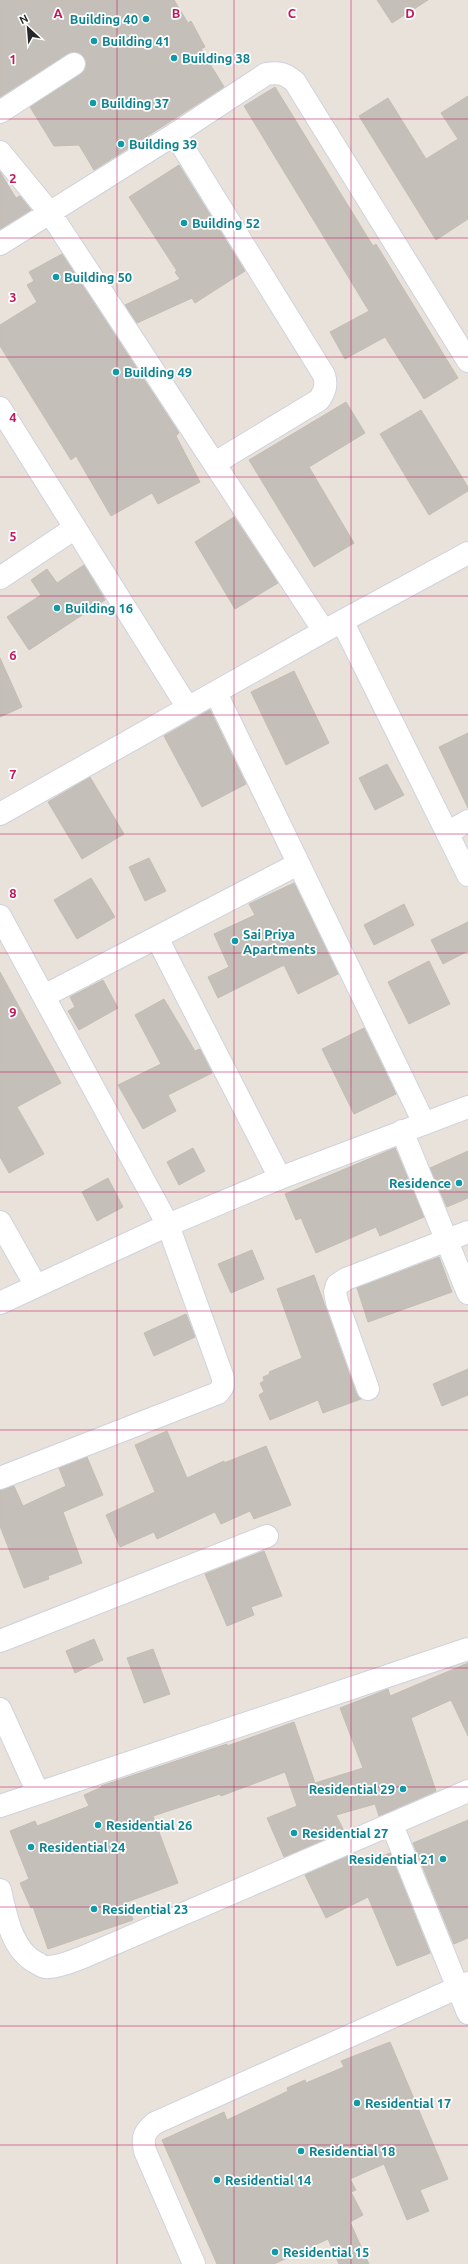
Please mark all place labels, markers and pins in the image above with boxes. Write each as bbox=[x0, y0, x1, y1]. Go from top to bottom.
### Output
place label: Building 40 bbox=[70, 12, 138, 26]
marker: Building 40 bbox=[141, 14, 151, 24]
place label: Building 41 bbox=[102, 34, 170, 48]
marker: Building 41 bbox=[89, 36, 99, 46]
place label: Building 38 bbox=[182, 51, 250, 65]
marker: Building 38 bbox=[169, 53, 179, 63]
place label: Building 37 bbox=[101, 96, 169, 110]
marker: Building 37 bbox=[88, 98, 98, 108]
place label: Building 39 bbox=[129, 137, 197, 151]
marker: Building 39 bbox=[116, 139, 126, 149]
place label: Building 52 bbox=[192, 216, 260, 230]
marker: Building 52 bbox=[179, 218, 189, 228]
place label: Building 50 bbox=[64, 270, 132, 284]
marker: Building 50 bbox=[51, 272, 61, 282]
place label: Building 49 bbox=[124, 365, 192, 379]
marker: Building 49 bbox=[111, 367, 121, 377]
place label: Building 16 bbox=[65, 601, 133, 615]
marker: Building 16 bbox=[52, 603, 62, 613]
place label: Sai Priya Apartments bbox=[243, 927, 316, 956]
marker: Sai Priya Apartments bbox=[230, 936, 240, 946]
place label: Residence bbox=[389, 1176, 451, 1190]
marker: Residence bbox=[454, 1178, 464, 1188]
place label: Residential 29 bbox=[309, 1782, 395, 1796]
marker: Residential 29 bbox=[398, 1784, 408, 1794]
place label: Residential 26 bbox=[106, 1818, 192, 1832]
marker: Residential 26 bbox=[93, 1820, 103, 1830]
place label: Residential 27 bbox=[302, 1826, 388, 1840]
marker: Residential 27 bbox=[289, 1828, 299, 1838]
place label: Residential 24 bbox=[39, 1840, 125, 1854]
marker: Residential 24 bbox=[26, 1842, 36, 1852]
place label: Residential 21 bbox=[349, 1852, 435, 1866]
marker: Residential 21 bbox=[438, 1854, 448, 1864]
place label: Residential 23 bbox=[102, 1902, 188, 1916]
marker: Residential 23 bbox=[89, 1904, 99, 1914]
place label: Residential 17 bbox=[365, 2096, 451, 2110]
marker: Residential 17 bbox=[352, 2098, 362, 2108]
place label: Residential 18 bbox=[309, 2144, 395, 2158]
marker: Residential 18 bbox=[296, 2146, 306, 2156]
place label: Residential 14 bbox=[225, 2173, 311, 2187]
marker: Residential 14 bbox=[212, 2175, 222, 2185]
place label: Residential 15 bbox=[283, 2245, 369, 2259]
marker: Residential 15 bbox=[270, 2247, 280, 2257]

